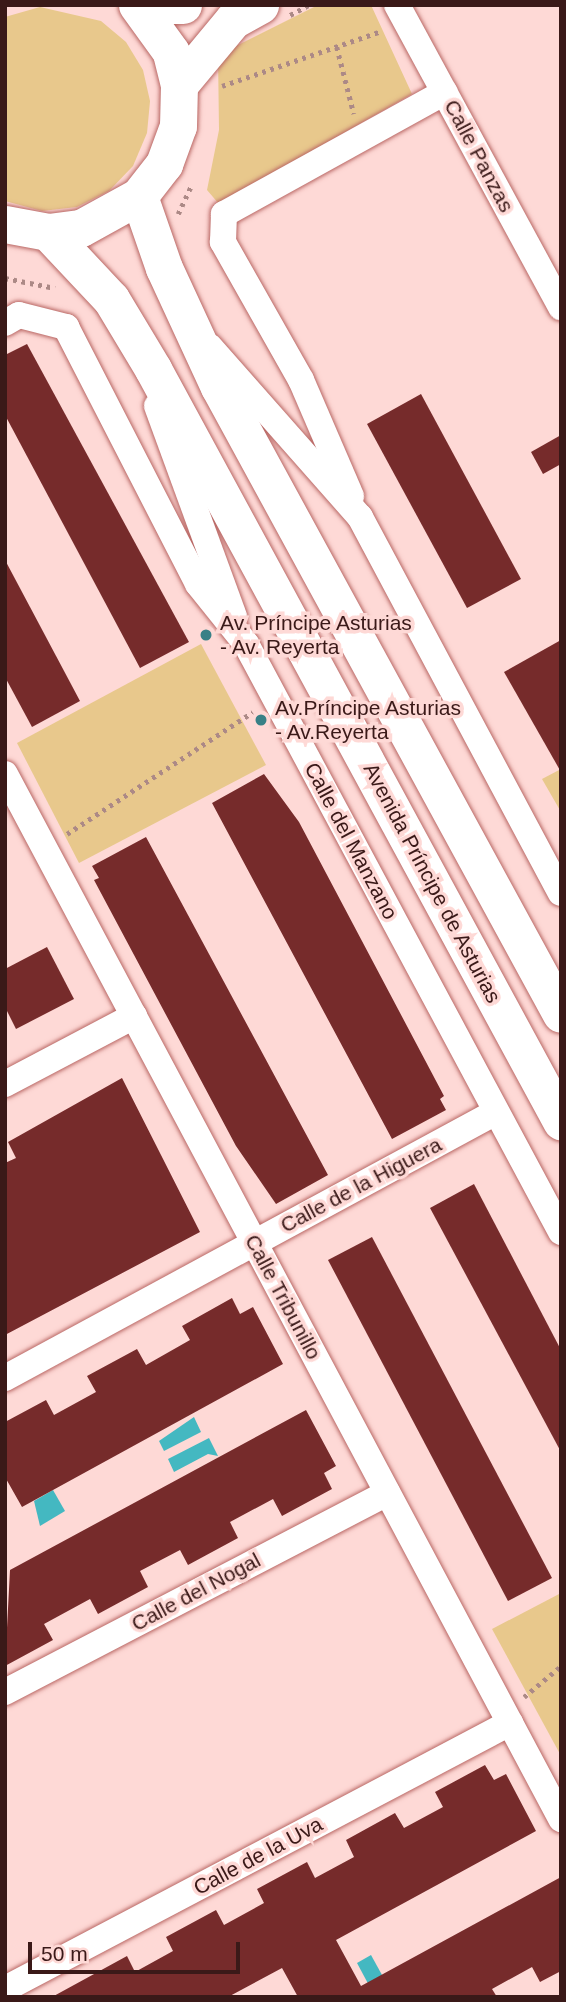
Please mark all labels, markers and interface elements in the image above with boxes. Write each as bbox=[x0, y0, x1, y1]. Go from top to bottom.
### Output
street label: Calle Panzas bbox=[439, 95, 519, 217]
place label: Av. Príncipe Asturias - Av. Reyerta bbox=[220, 610, 413, 660]
marker: Av. Príncipe Asturias - Av. Reyerta bbox=[198, 627, 214, 643]
place label: Av.Príncipe Asturias - Av.Reyerta bbox=[275, 695, 462, 745]
marker: Av.Príncipe Asturias - Av.Reyerta bbox=[253, 712, 269, 728]
street label: Calle del Manzano bbox=[299, 758, 403, 924]
street label: Avenida Príncipe de Asturias bbox=[358, 758, 506, 1008]
street label: Calle de la Higuera bbox=[276, 1132, 446, 1238]
street label: Calle Tribunillo bbox=[239, 1230, 327, 1364]
street label: Calle del Nogal bbox=[127, 1547, 265, 1637]
street label: Calle de la Uva bbox=[189, 1811, 327, 1901]
scale bar bbox=[32, 1928, 243, 1972]
text: 50 m bbox=[41, 1942, 88, 1965]

